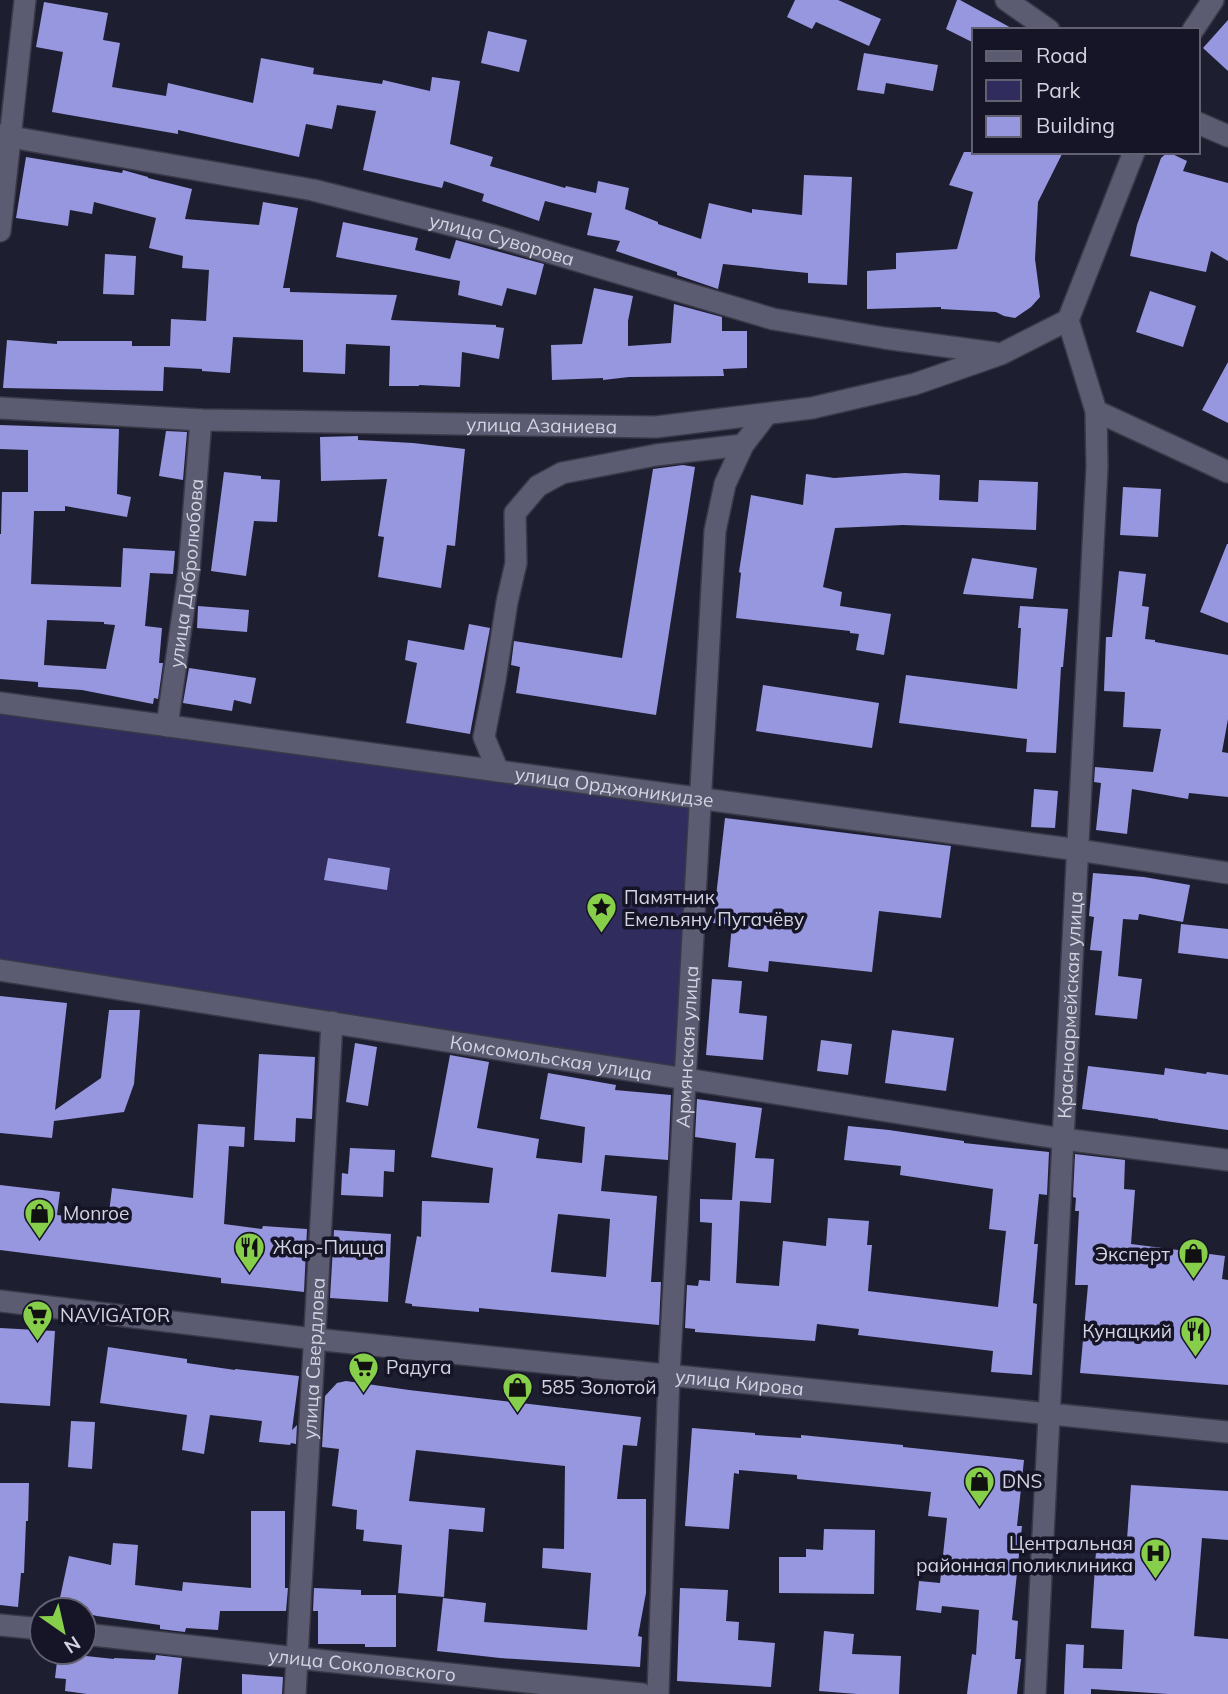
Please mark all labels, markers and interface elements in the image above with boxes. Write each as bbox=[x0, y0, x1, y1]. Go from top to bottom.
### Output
legend bbox=[972, 28, 1200, 154]
text: Road bbox=[1036, 42, 1087, 68]
text: Park bbox=[1036, 77, 1080, 103]
text: Building bbox=[1036, 112, 1115, 138]
street label: улица Суворова bbox=[427, 208, 577, 271]
street label: улица Азаниева bbox=[466, 412, 617, 438]
street label: улица Добролюбова bbox=[163, 478, 208, 670]
street label: улица Орджоникидзе bbox=[513, 761, 715, 812]
place label: Памятник Емельяну Пугачёву bbox=[624, 885, 804, 931]
place icon: Памятник Емельяну Пугачёву bbox=[584, 891, 618, 935]
street label: Красноармейская улица bbox=[1052, 891, 1088, 1119]
street label: Армянская улица bbox=[670, 965, 703, 1128]
street label: Комсомольская улица bbox=[448, 1030, 654, 1086]
shop icon: Monroe bbox=[23, 1196, 57, 1240]
place label: Monroe bbox=[63, 1201, 129, 1225]
restaurant icon: Жар-Пицца bbox=[233, 1230, 267, 1274]
place label: Жар-Пицца bbox=[273, 1235, 384, 1259]
shop icon: Эксперт bbox=[1176, 1237, 1210, 1281]
place label: Эксперт bbox=[1095, 1242, 1170, 1266]
street label: улица Свердлова bbox=[297, 1277, 330, 1440]
supermarket icon: NAVIGATOR bbox=[20, 1298, 54, 1342]
place label: NAVIGATOR bbox=[60, 1303, 170, 1327]
restaurant icon: Кунацкий bbox=[1178, 1314, 1212, 1358]
place label: Кунацкий bbox=[1082, 1319, 1172, 1343]
supermarket icon: Радуга bbox=[346, 1350, 380, 1394]
place label: Радуга bbox=[386, 1355, 452, 1379]
street label: улица Кирова bbox=[674, 1364, 805, 1401]
shop icon: 585 Золотой bbox=[501, 1370, 535, 1414]
place label: 585 Золотой bbox=[541, 1375, 657, 1399]
shop icon: DNS bbox=[962, 1464, 996, 1508]
place label: DNS bbox=[1002, 1469, 1042, 1493]
place label: Центральная районная поликлиника bbox=[916, 1531, 1133, 1577]
hospital icon: Центральная районная поликлиника bbox=[1139, 1537, 1173, 1581]
north arrow bbox=[28, 1596, 98, 1666]
text: N bbox=[60, 1631, 85, 1659]
street label: улица Соколовского bbox=[267, 1643, 457, 1687]

